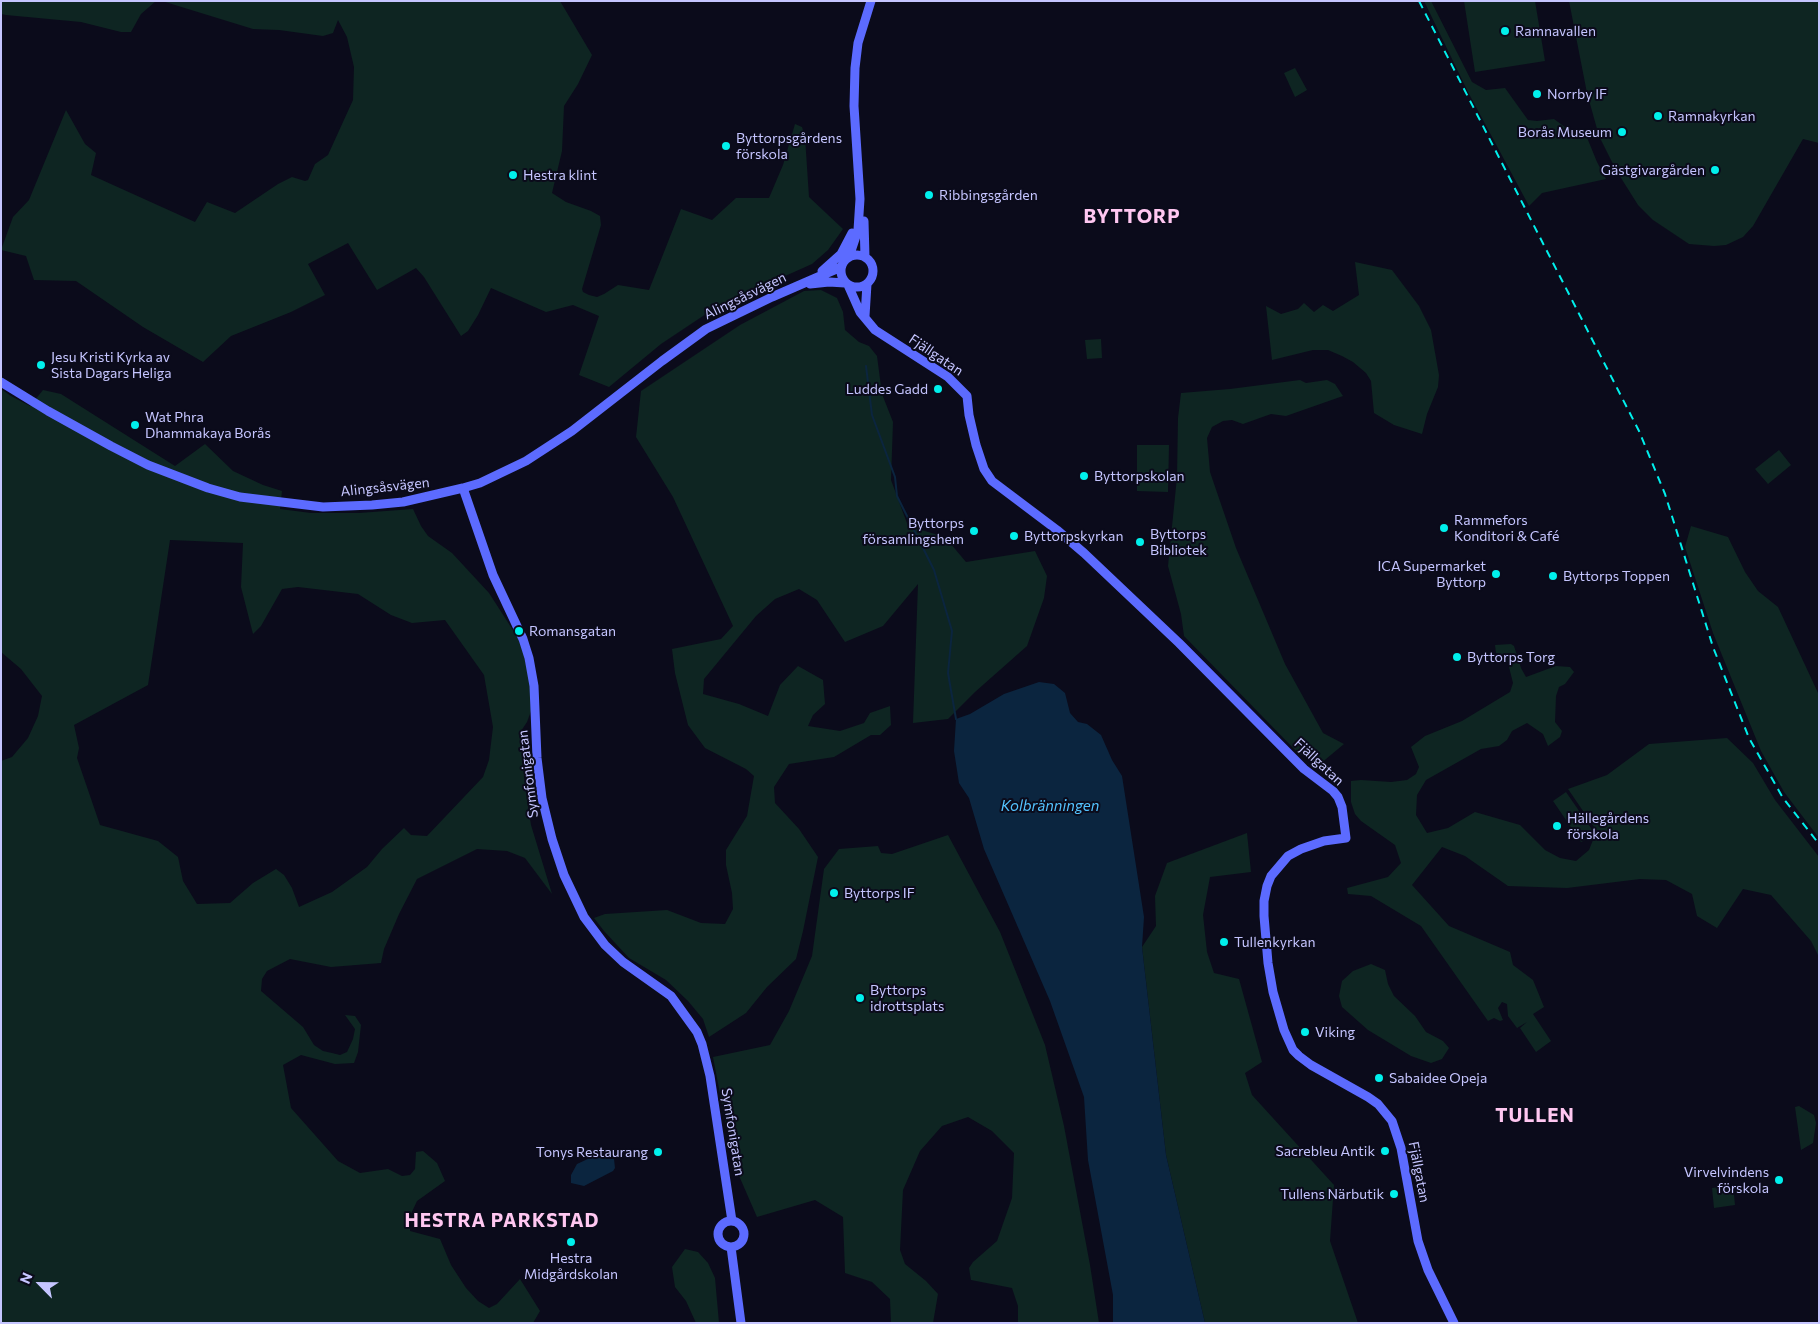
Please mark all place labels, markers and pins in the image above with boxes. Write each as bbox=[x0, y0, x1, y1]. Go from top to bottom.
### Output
place label: Ramnavallen bbox=[1515, 23, 1596, 39]
marker: Ramnavallen bbox=[1499, 25, 1511, 37]
place label: Norrby IF bbox=[1547, 86, 1607, 102]
marker: Norrby IF bbox=[1531, 88, 1543, 100]
place label: Ramnakyrkan bbox=[1668, 108, 1756, 124]
marker: Ramnakyrkan bbox=[1652, 110, 1664, 122]
place label: Borås Museum bbox=[1518, 124, 1612, 140]
marker: Borås Museum bbox=[1616, 126, 1628, 138]
place label: Byttorpsgårdens förskola bbox=[736, 130, 842, 162]
marker: Byttorpsgårdens förskola bbox=[720, 140, 732, 152]
place label: Gästgivargården bbox=[1601, 162, 1705, 178]
marker: Gästgivargården bbox=[1709, 164, 1721, 176]
place label: Hestra klint bbox=[523, 167, 597, 183]
marker: Hestra klint bbox=[507, 169, 519, 181]
place label: Ribbingsgården bbox=[939, 187, 1038, 203]
marker: Ribbingsgården bbox=[923, 189, 935, 201]
place label: Jesu Kristi Kyrka av Sista Dagars Heliga bbox=[51, 349, 172, 382]
marker: Jesu Kristi Kyrka av Sista Dagars Heliga bbox=[35, 359, 47, 371]
place label: Luddes Gadd bbox=[846, 381, 928, 397]
marker: Luddes Gadd bbox=[932, 383, 944, 395]
place label: Wat Phra Dhammakaya Borås bbox=[145, 409, 271, 442]
marker: Wat Phra Dhammakaya Borås bbox=[129, 419, 141, 431]
place label: Byttorpskolan bbox=[1094, 468, 1185, 484]
marker: Byttorpskolan bbox=[1078, 470, 1090, 482]
place label: Rammefors Konditori & Café bbox=[1454, 512, 1559, 544]
place label: Byttorps församlingshem bbox=[862, 515, 964, 548]
marker: Rammefors Konditori & Café bbox=[1438, 522, 1450, 534]
marker: Byttorps församlingshem bbox=[968, 525, 980, 537]
place label: Byttorps Bibliotek bbox=[1150, 526, 1207, 558]
place label: Byttorpskyrkan bbox=[1024, 528, 1123, 544]
marker: Byttorpskyrkan bbox=[1008, 530, 1020, 542]
marker: Byttorps Bibliotek bbox=[1134, 536, 1146, 548]
place label: ICA Supermarket Byttorp bbox=[1377, 558, 1486, 590]
marker: ICA Supermarket Byttorp bbox=[1490, 568, 1502, 580]
place label: Byttorps Toppen bbox=[1563, 568, 1670, 584]
marker: Byttorps Toppen bbox=[1547, 570, 1559, 582]
place label: Romansgatan bbox=[529, 623, 616, 639]
marker: Romansgatan bbox=[513, 625, 525, 637]
place label: Byttorps Torg bbox=[1467, 649, 1555, 665]
marker: Byttorps Torg bbox=[1451, 651, 1463, 663]
place label: Hällegårdens förskola bbox=[1567, 810, 1649, 842]
marker: Hällegårdens förskola bbox=[1551, 820, 1563, 832]
place label: Byttorps IF bbox=[844, 885, 915, 901]
marker: Byttorps IF bbox=[828, 887, 840, 899]
place label: Tullenkyrkan bbox=[1234, 934, 1315, 950]
marker: Tullenkyrkan bbox=[1218, 936, 1230, 948]
place label: Byttorps idrottsplats bbox=[870, 982, 944, 1014]
marker: Byttorps idrottsplats bbox=[854, 992, 866, 1004]
place label: Viking bbox=[1315, 1024, 1355, 1040]
marker: Viking bbox=[1299, 1026, 1311, 1038]
place label: Sabaidee Opeja bbox=[1389, 1070, 1487, 1086]
marker: Sabaidee Opeja bbox=[1373, 1072, 1385, 1084]
place label: Sacrebleu Antik bbox=[1275, 1143, 1375, 1159]
place label: Tonys Restaurang bbox=[536, 1144, 648, 1160]
marker: Sacrebleu Antik bbox=[1379, 1145, 1391, 1157]
marker: Tonys Restaurang bbox=[652, 1146, 664, 1158]
place label: Virvelvindens förskola bbox=[1684, 1164, 1769, 1196]
marker: Virvelvindens förskola bbox=[1773, 1174, 1785, 1186]
place label: Tullens Närbutik bbox=[1280, 1186, 1384, 1202]
marker: Tullens Närbutik bbox=[1388, 1188, 1400, 1200]
marker: Hestra Midgårdskolan bbox=[565, 1236, 577, 1248]
place label: Hestra Midgårdskolan bbox=[524, 1250, 618, 1282]

